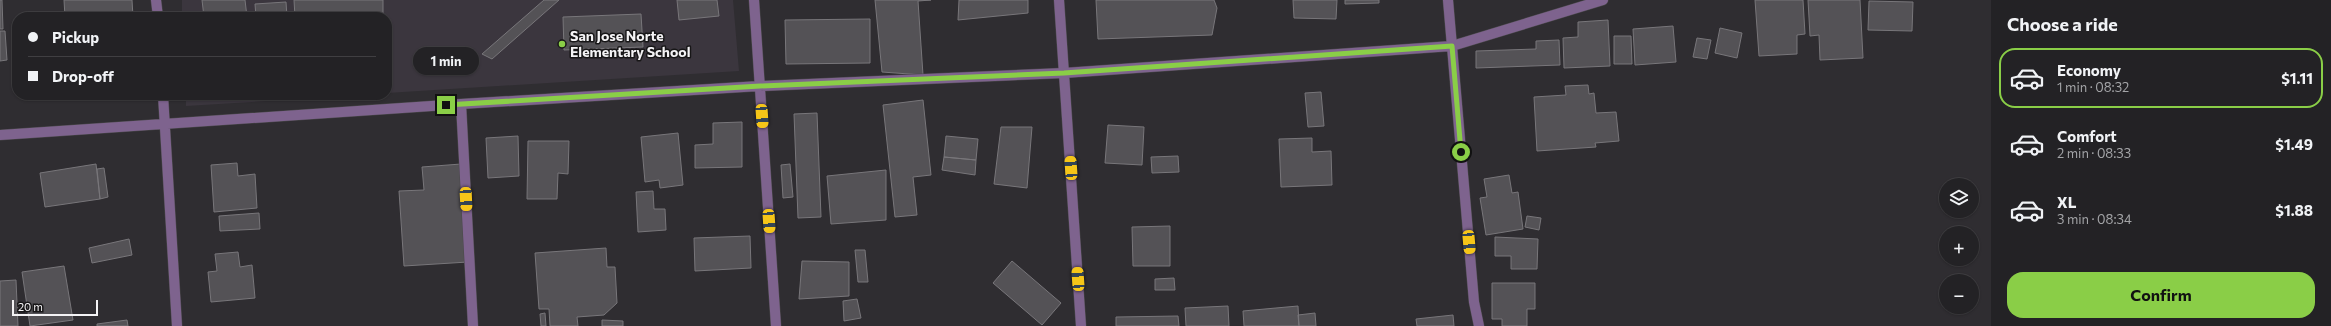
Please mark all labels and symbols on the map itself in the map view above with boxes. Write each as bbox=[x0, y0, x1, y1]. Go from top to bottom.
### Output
place label: San Jose Norte Elementary School bbox=[570, 27, 690, 60]
marker: San Jose Norte Elementary School bbox=[557, 39, 567, 49]
callout: 1 min bbox=[413, 47, 479, 75]
route end bbox=[437, 96, 455, 114]
car bbox=[755, 104, 769, 128]
route start bbox=[1452, 143, 1470, 161]
car bbox=[1064, 156, 1078, 180]
car bbox=[459, 187, 473, 211]
car bbox=[762, 209, 776, 233]
car bbox=[1462, 230, 1476, 254]
car bbox=[1071, 267, 1085, 291]
scale bar bbox=[12, 298, 98, 317]

